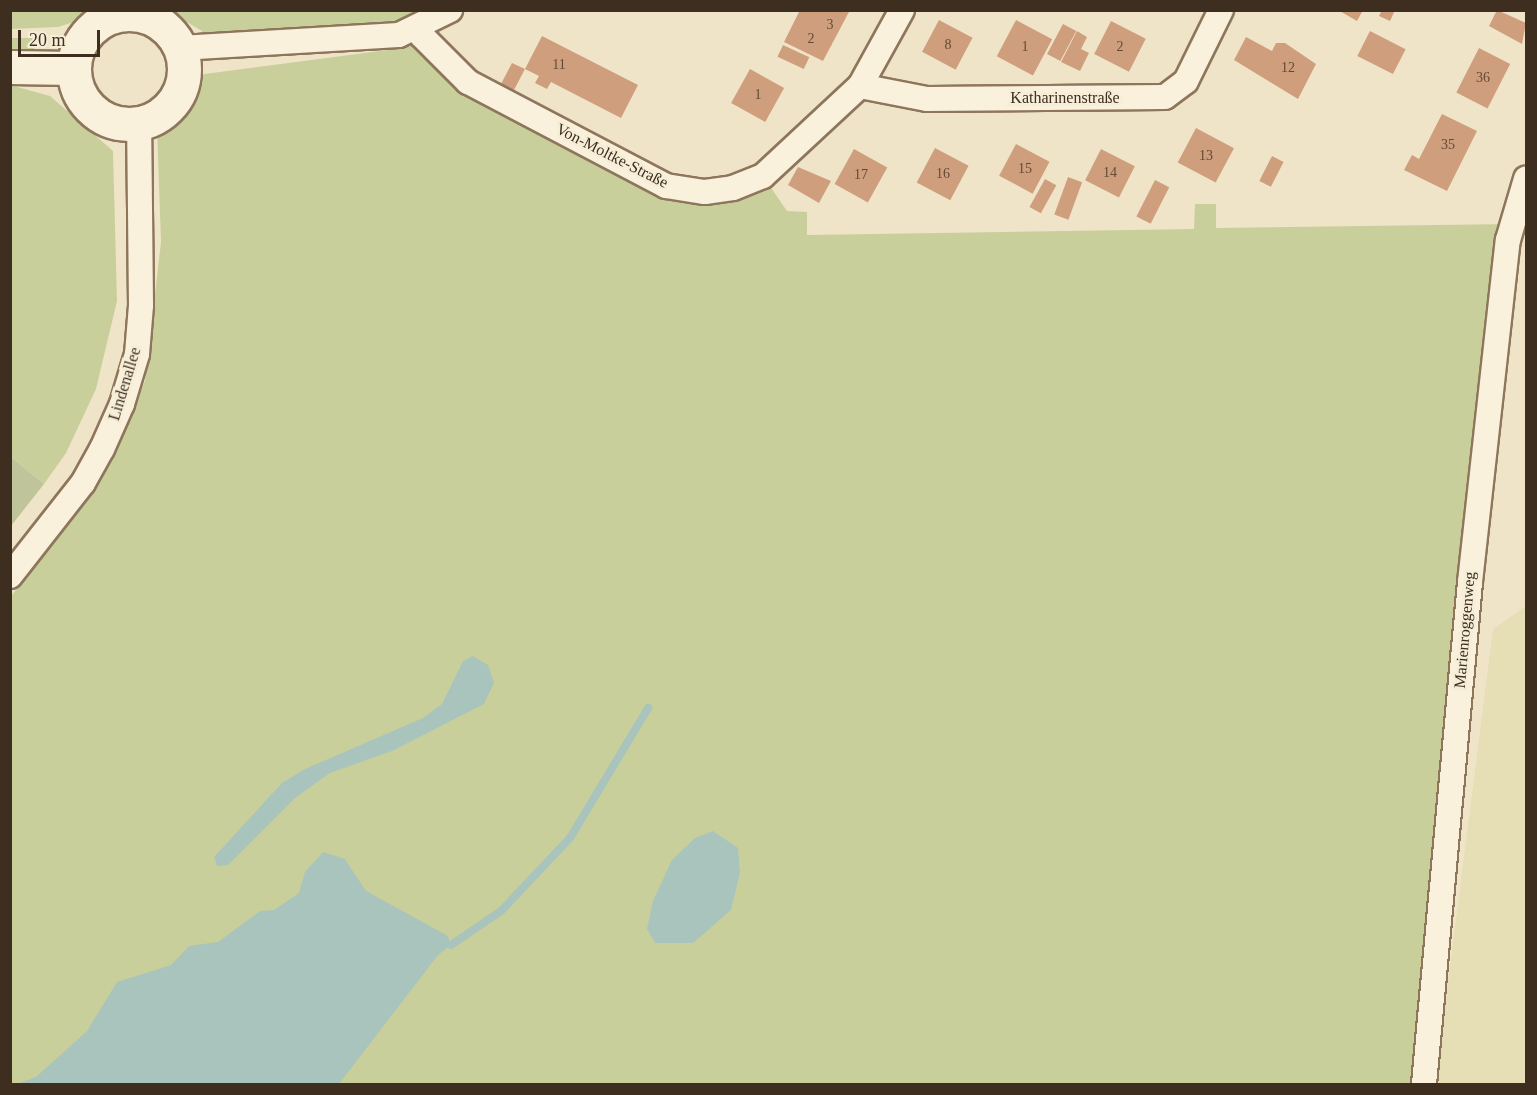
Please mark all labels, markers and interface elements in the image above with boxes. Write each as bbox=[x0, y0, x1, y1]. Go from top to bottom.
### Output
house number: 3 bbox=[826, 17, 834, 33]
scale bar bbox=[21, 18, 104, 56]
text: 20 m bbox=[29, 30, 66, 50]
house number: 2 bbox=[807, 31, 814, 47]
house number: 8 bbox=[944, 37, 952, 53]
house number: 1 bbox=[1022, 39, 1028, 55]
house number: 2 bbox=[1116, 39, 1124, 55]
house number: 11 bbox=[552, 57, 566, 73]
house number: 12 bbox=[1281, 60, 1295, 76]
house number: 36 bbox=[1476, 70, 1490, 86]
house number: 1 bbox=[754, 87, 762, 103]
street label: Katharinenstraße bbox=[1010, 88, 1120, 108]
street label: Von-Moltke-Straße bbox=[553, 119, 671, 193]
house number: 35 bbox=[1441, 137, 1455, 153]
house number: 13 bbox=[1199, 148, 1213, 164]
house number: 15 bbox=[1018, 161, 1032, 177]
house number: 14 bbox=[1103, 165, 1117, 181]
house number: 16 bbox=[936, 166, 950, 182]
house number: 17 bbox=[854, 167, 868, 183]
street label: Lindenallee bbox=[105, 345, 145, 423]
street label: Marienroggenweg bbox=[1450, 571, 1480, 689]

